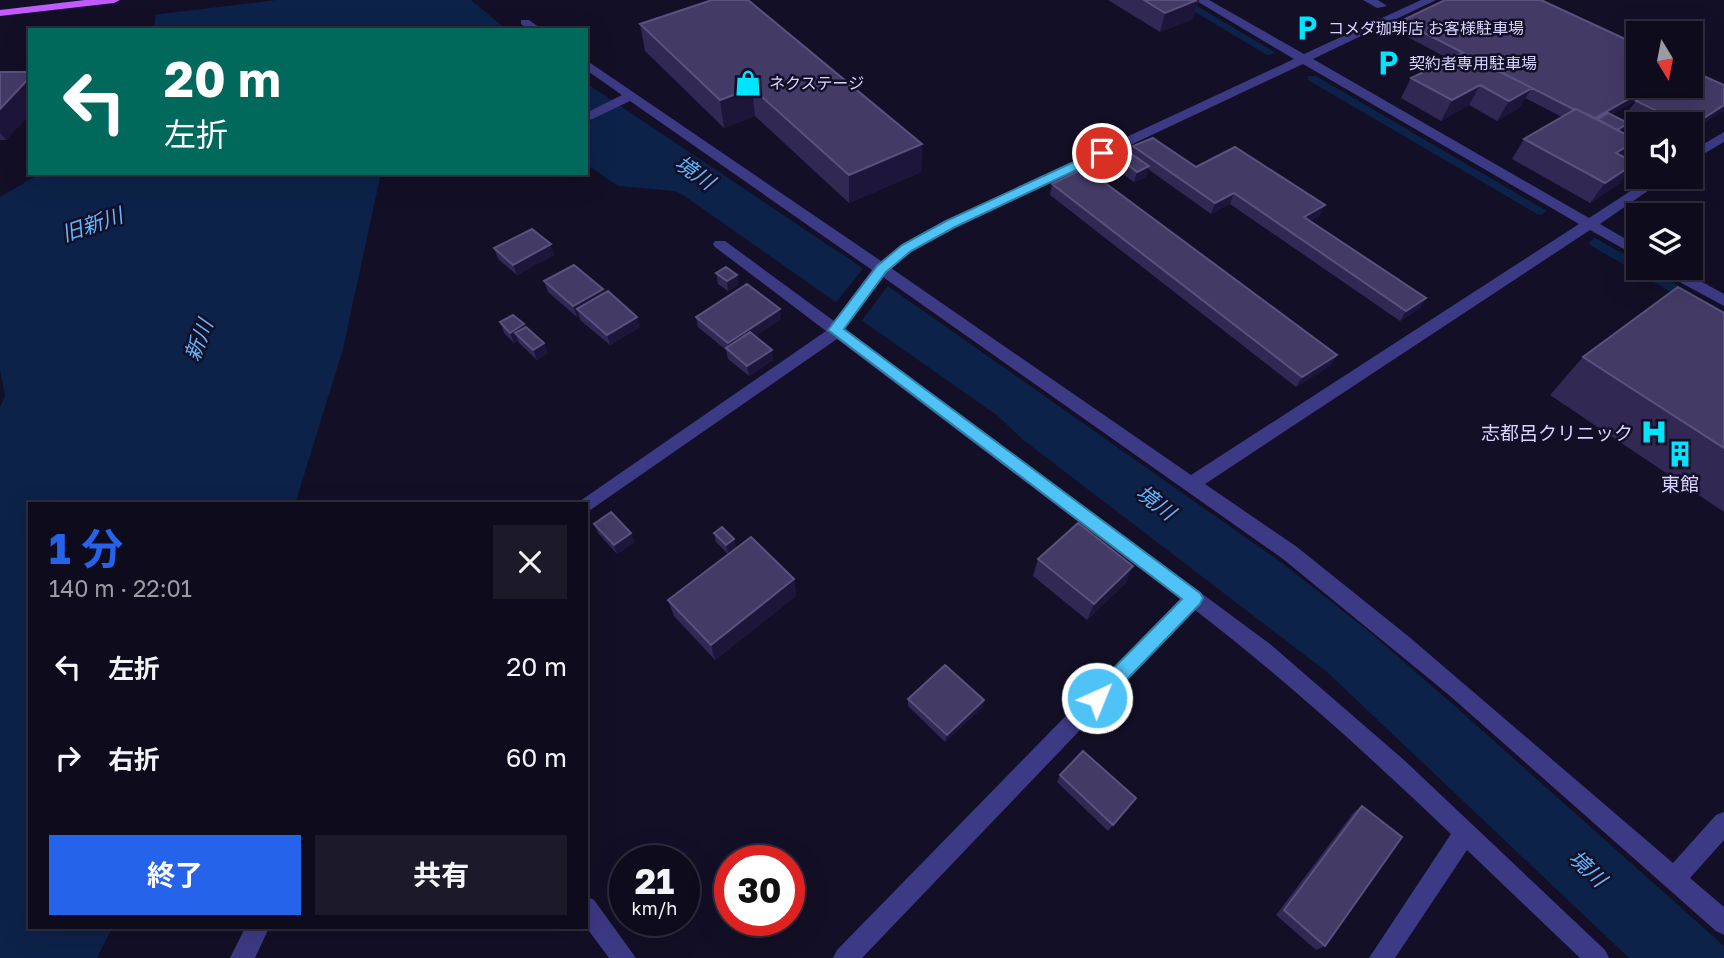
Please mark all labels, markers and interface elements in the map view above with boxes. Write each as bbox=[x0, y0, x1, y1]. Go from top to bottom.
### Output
parking icon: コメダ珈琲店 お客様駐車場 bbox=[1292, 13, 1322, 43]
place label: コメダ珈琲店 お客様駐車場 bbox=[1328, 18, 1524, 38]
north arrow bbox=[1626, 21, 1703, 98]
map controls bbox=[1626, 21, 1703, 280]
parking icon: 契約者専用駐車場 bbox=[1373, 48, 1403, 78]
text: 20 m bbox=[164, 49, 281, 108]
place label: 契約者専用駐車場 bbox=[1409, 53, 1537, 73]
icon: left bbox=[49, 56, 140, 147]
shop icon: ネクステージ bbox=[733, 68, 763, 98]
place label: ネクステージ bbox=[769, 73, 864, 93]
button: sound bbox=[1626, 112, 1703, 189]
text: 左折 bbox=[164, 115, 228, 153]
pin bbox=[1072, 123, 1132, 183]
icon: arrive bbox=[1083, 134, 1121, 172]
water label: 境川 bbox=[670, 149, 721, 196]
water label: 旧新川 bbox=[58, 201, 128, 247]
button: layers bbox=[1626, 203, 1703, 280]
water label: 新川 bbox=[178, 314, 218, 364]
hospital icon: 志都呂クリニック bbox=[1639, 417, 1669, 447]
place label: 志都呂クリニック bbox=[1481, 421, 1633, 444]
building icon: 東館 bbox=[1665, 439, 1695, 469]
place label: 東館 bbox=[1661, 472, 1699, 495]
water label: 境川 bbox=[1131, 479, 1182, 526]
text: 1 分 bbox=[49, 523, 123, 573]
button: close bbox=[493, 525, 567, 599]
text: 140 m · 22:01 bbox=[49, 574, 192, 602]
icon: left bbox=[49, 648, 87, 686]
text: 20 m bbox=[506, 651, 567, 682]
text: 左折 bbox=[108, 653, 160, 684]
position arrow bbox=[1060, 661, 1134, 735]
icon: right bbox=[49, 739, 87, 777]
text: 60 m bbox=[506, 742, 567, 773]
text: 右折 bbox=[108, 744, 160, 775]
button: 終了 bbox=[49, 835, 301, 915]
button: 共有 bbox=[315, 835, 567, 915]
water label: 境川 bbox=[1564, 844, 1614, 893]
speed limit sign: 30 bbox=[714, 845, 805, 936]
text: 21 bbox=[635, 860, 674, 902]
text: km/h bbox=[632, 897, 677, 919]

